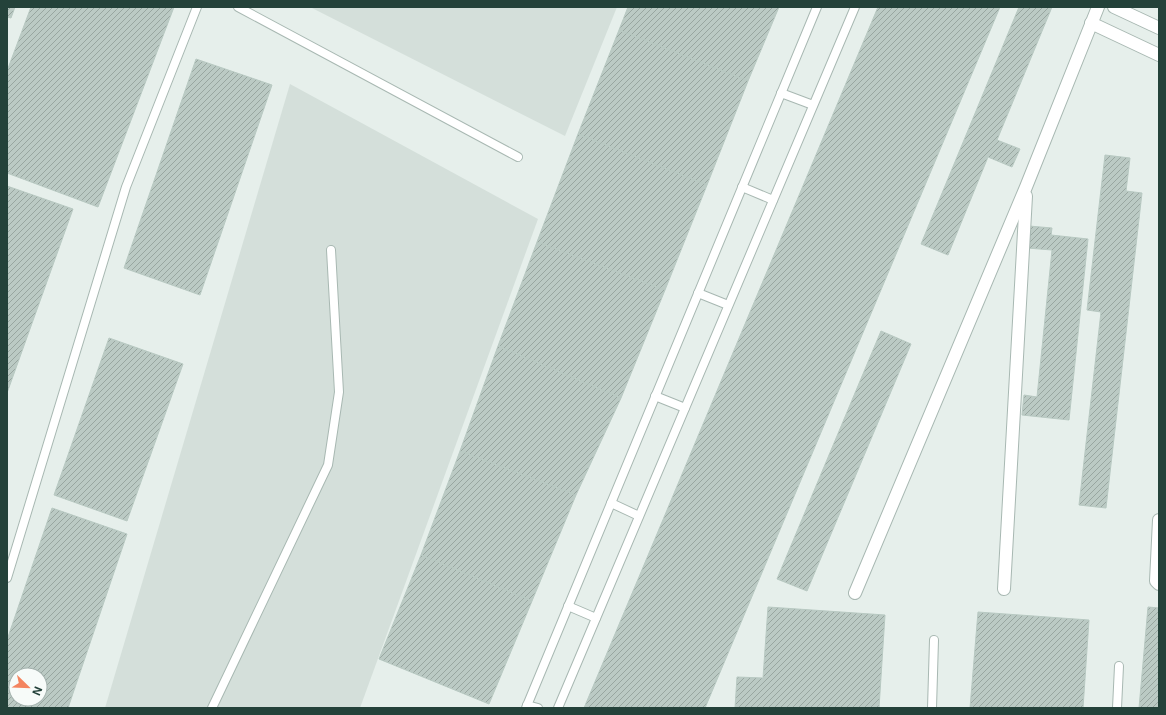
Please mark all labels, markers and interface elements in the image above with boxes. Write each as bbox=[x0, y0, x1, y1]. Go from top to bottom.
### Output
north arrow bbox=[8, 667, 48, 707]
text: N bbox=[29, 684, 45, 698]

